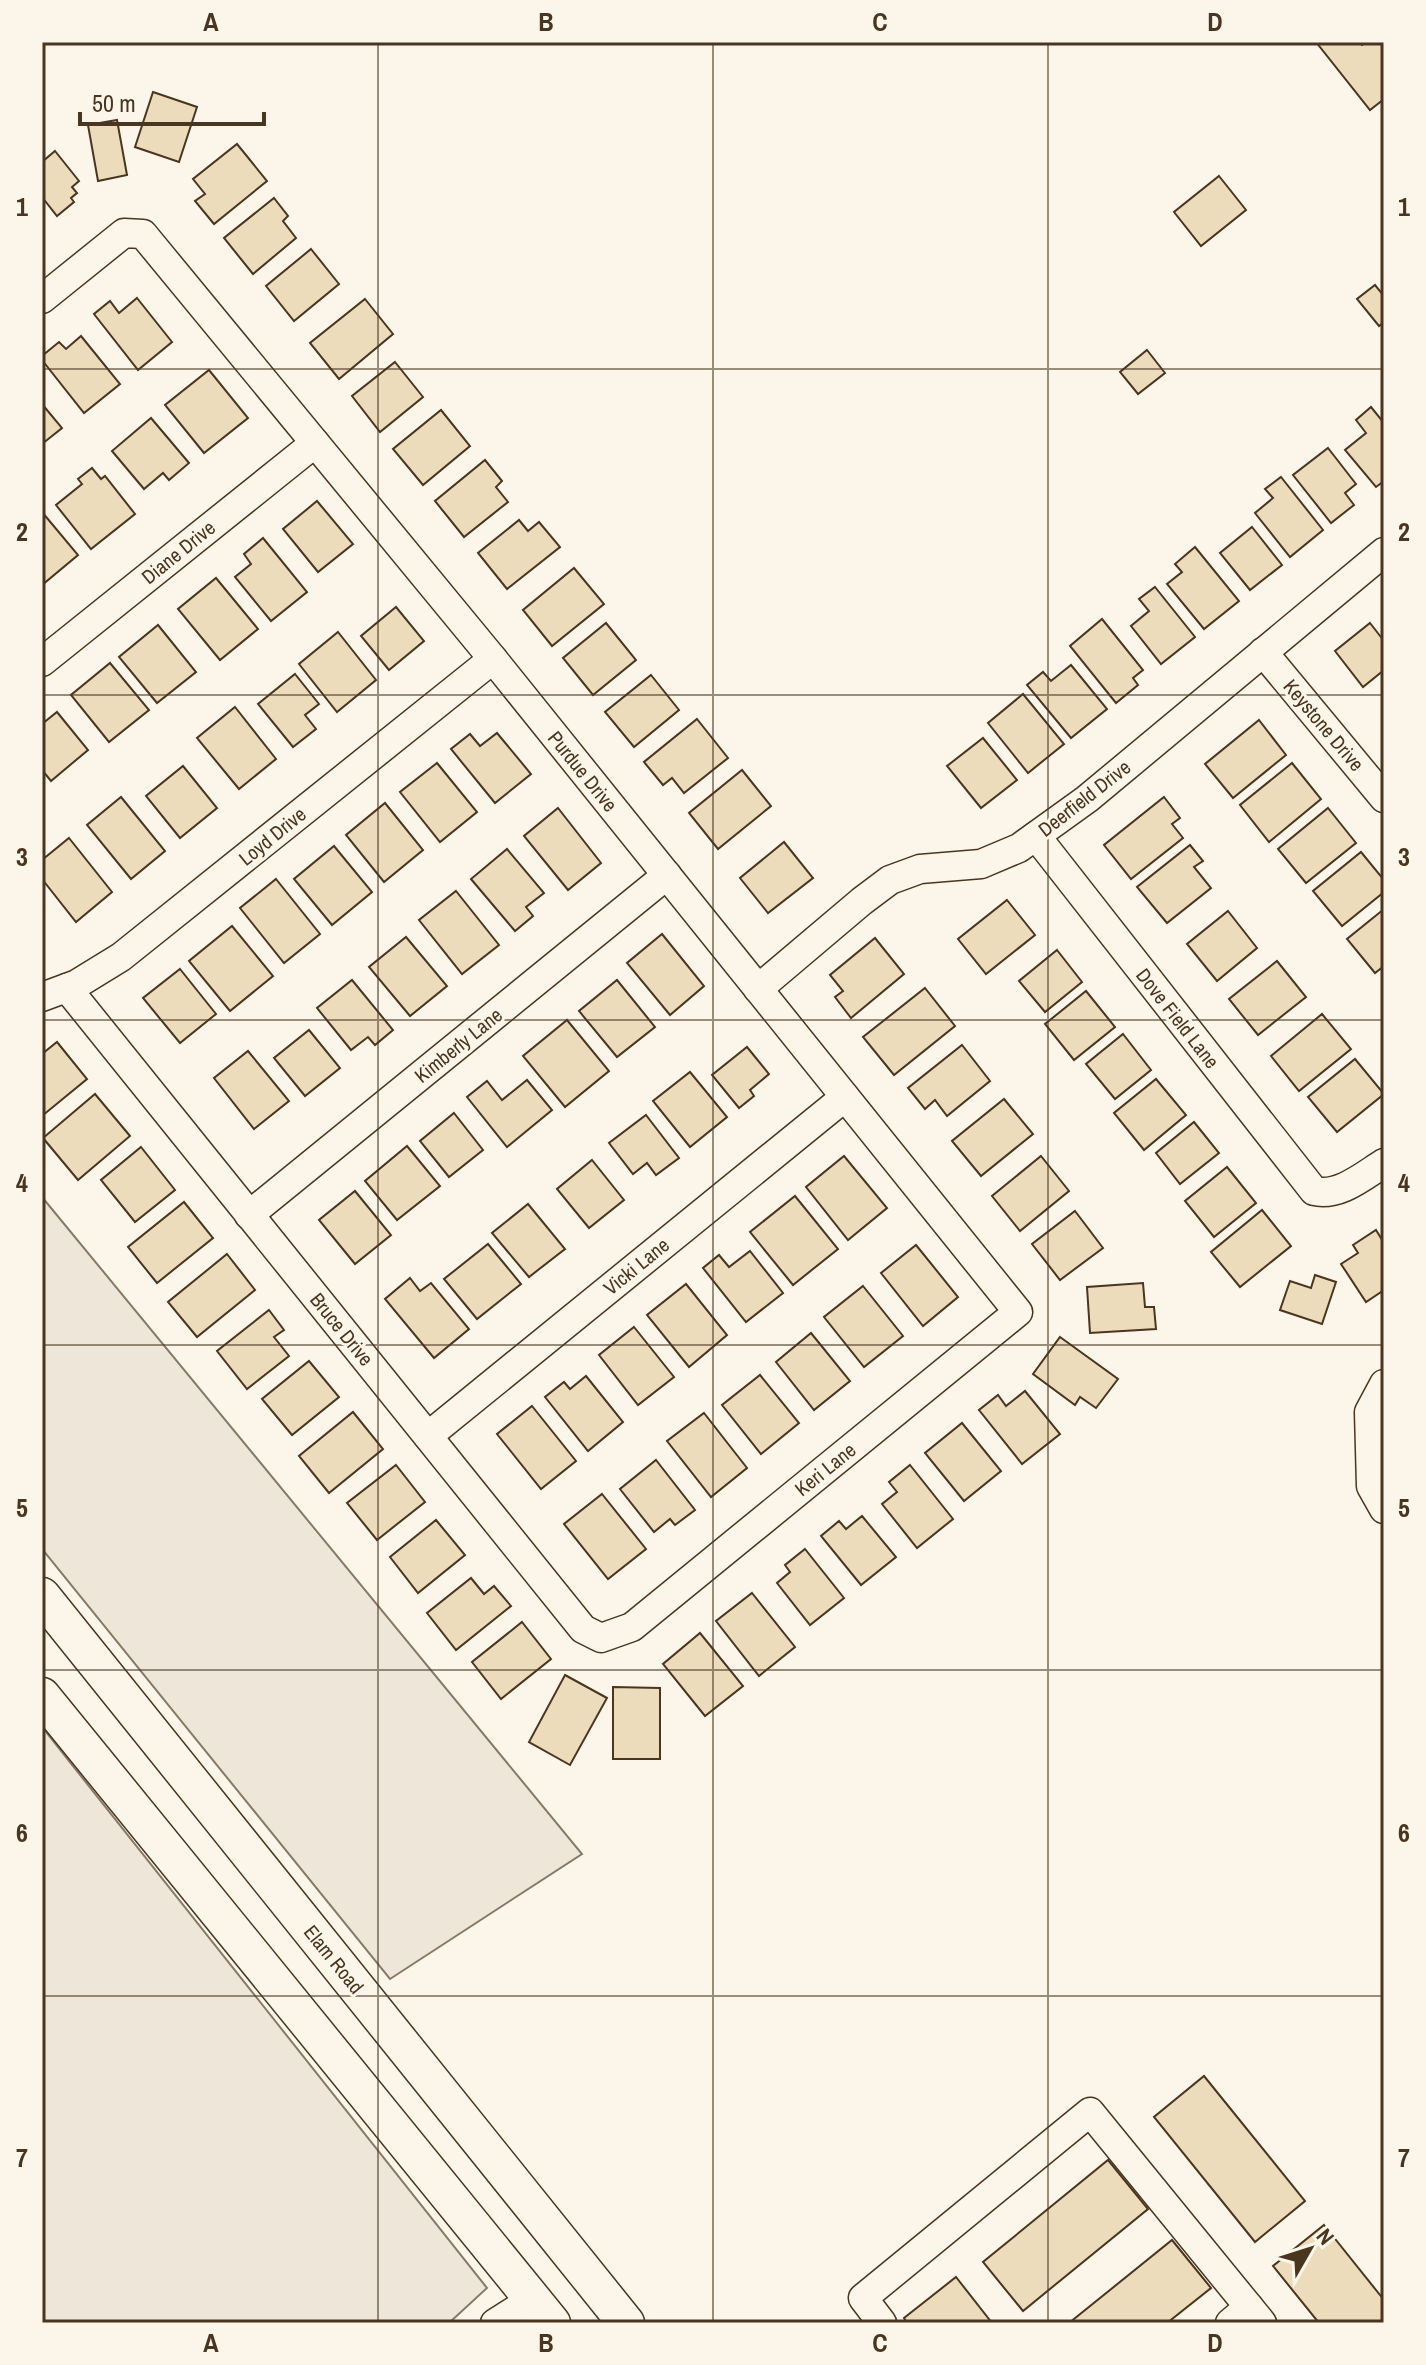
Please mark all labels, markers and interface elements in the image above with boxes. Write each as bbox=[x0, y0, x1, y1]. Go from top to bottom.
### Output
text: A bbox=[203, 4, 219, 39]
text: B bbox=[538, 4, 554, 39]
text: C bbox=[872, 4, 888, 39]
text: D bbox=[1207, 4, 1223, 39]
scale bar bbox=[80, 76, 264, 126]
text: 50 m bbox=[92, 87, 136, 119]
text: 1 bbox=[16, 189, 28, 224]
text: 1 bbox=[1398, 189, 1410, 224]
text: 2 bbox=[16, 514, 28, 549]
street label: Diane Drive bbox=[136, 514, 220, 590]
text: 2 bbox=[1398, 514, 1410, 549]
street label: Keystone Drive bbox=[1278, 673, 1370, 777]
street label: Purdue Drive bbox=[542, 725, 624, 817]
street label: Deerfield Drive bbox=[1032, 753, 1136, 843]
street label: Loyd Drive bbox=[233, 801, 311, 871]
text: 3 bbox=[16, 839, 28, 874]
text: 3 bbox=[1398, 839, 1410, 874]
street label: Dove Field Lane bbox=[1130, 962, 1226, 1074]
street label: Kimberly Lane bbox=[408, 1001, 508, 1089]
text: 4 bbox=[16, 1165, 28, 1200]
text: 4 bbox=[1398, 1165, 1410, 1200]
street label: Vicki Lane bbox=[597, 1231, 675, 1301]
street label: Bruce Drive bbox=[304, 1287, 380, 1371]
street label: Keri Lane bbox=[789, 1436, 861, 1502]
text: 5 bbox=[16, 1490, 28, 1525]
text: 5 bbox=[1398, 1490, 1410, 1525]
text: 6 bbox=[16, 1815, 28, 1850]
text: 6 bbox=[1398, 1815, 1410, 1850]
street label: Elam Road bbox=[298, 1919, 370, 1999]
text: 7 bbox=[16, 2140, 28, 2175]
text: 7 bbox=[1398, 2140, 1410, 2175]
north arrow bbox=[1270, 2209, 1350, 2289]
text: N bbox=[1310, 2222, 1341, 2251]
text: A bbox=[203, 2325, 219, 2360]
text: B bbox=[538, 2325, 554, 2360]
text: C bbox=[872, 2325, 888, 2360]
text: D bbox=[1207, 2325, 1223, 2360]

